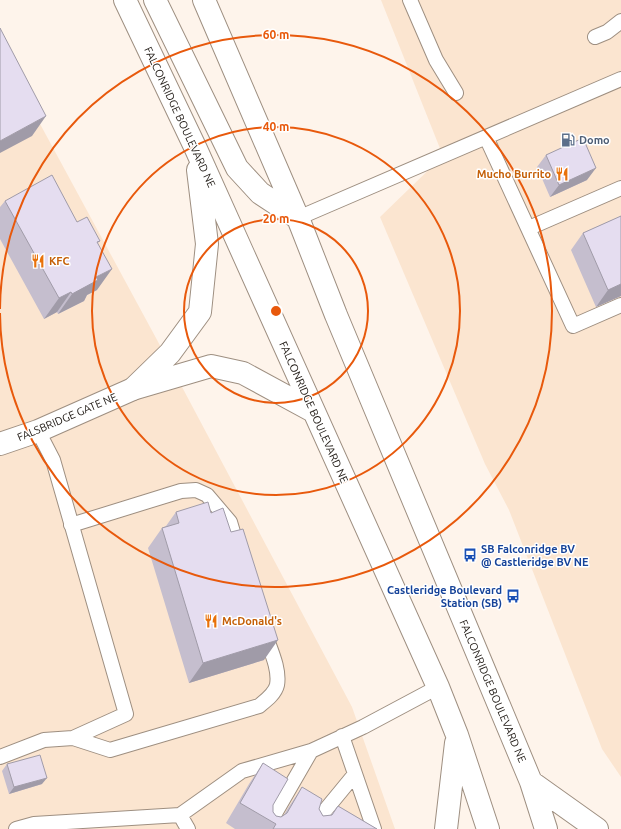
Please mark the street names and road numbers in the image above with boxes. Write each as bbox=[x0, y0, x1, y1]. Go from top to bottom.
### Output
street label: FALCONRIDGE BOULEVARD NE bbox=[142, 45, 218, 189]
street label: FALCONRIDGE BOULEVARD NE bbox=[277, 339, 351, 485]
street label: FALSBRIDGE GATE NE bbox=[15, 391, 119, 443]
street label: FALCONRIDGE BOULEVARD NE bbox=[457, 618, 529, 764]

